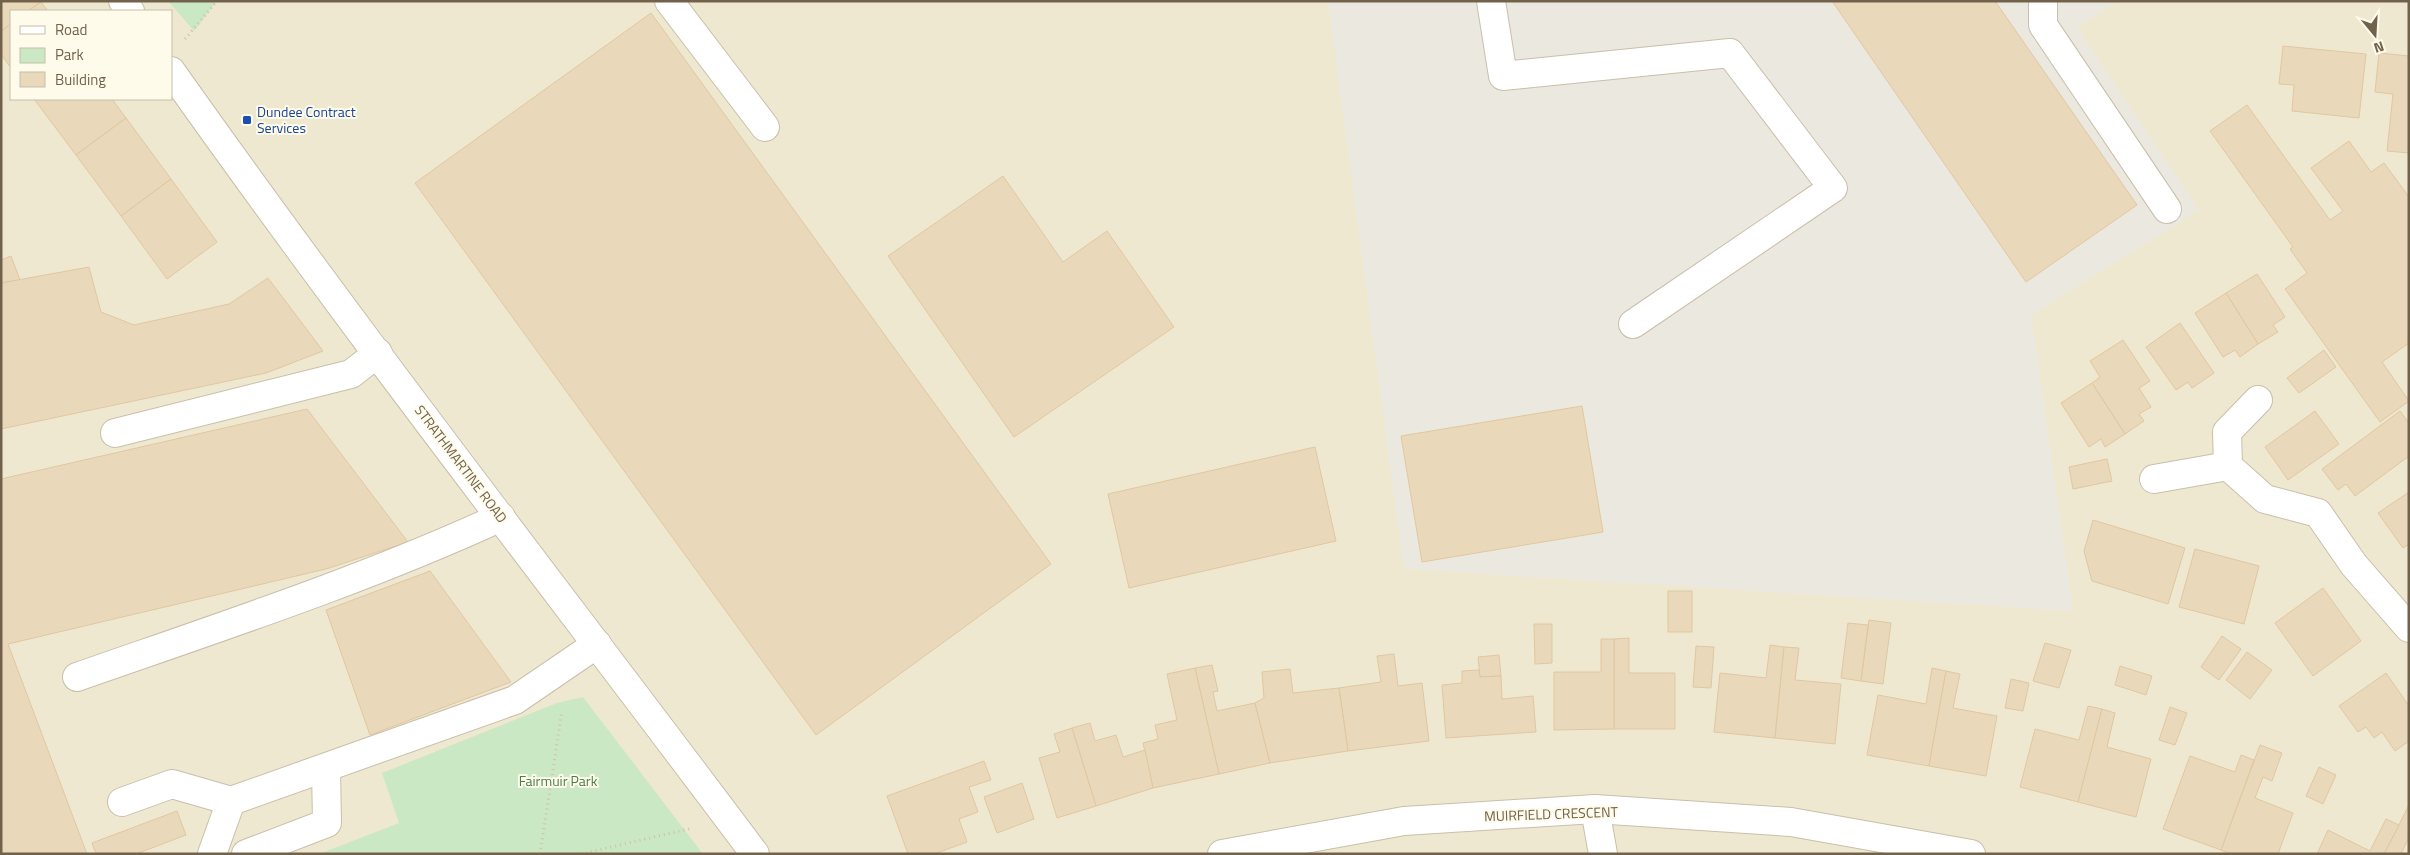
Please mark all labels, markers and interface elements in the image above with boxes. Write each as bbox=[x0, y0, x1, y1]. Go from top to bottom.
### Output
legend bbox=[10, 10, 172, 100]
north arrow bbox=[2350, 10, 2400, 60]
text: Road bbox=[55, 18, 87, 41]
text: N bbox=[2371, 36, 2387, 59]
text: Park bbox=[55, 43, 84, 66]
text: Building bbox=[55, 68, 106, 91]
place label: Dundee Contract Services bbox=[257, 101, 356, 138]
marker: Dundee Contract Services bbox=[241, 114, 253, 126]
street label: STRATHMARTINE ROAD bbox=[410, 400, 513, 527]
park label: Fairmuir Park bbox=[519, 770, 598, 791]
street label: MUIRFIELD CRESCENT bbox=[1484, 801, 1619, 826]

